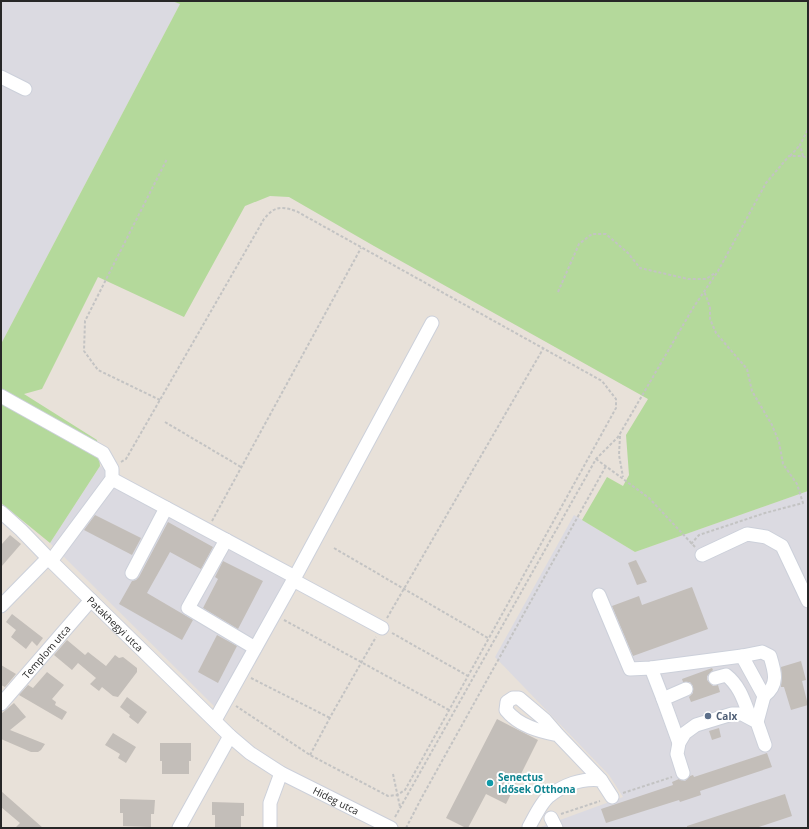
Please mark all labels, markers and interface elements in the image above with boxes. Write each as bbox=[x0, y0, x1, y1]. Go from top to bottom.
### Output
street label: Patakhegyi utca bbox=[84, 593, 146, 655]
street label: Templom utca bbox=[19, 622, 73, 682]
place label: Calx bbox=[716, 709, 737, 723]
marker: Calx bbox=[703, 711, 713, 721]
place label: Senectus Idősek Otthona bbox=[498, 770, 576, 796]
marker: Senectus Idősek Otthona bbox=[485, 778, 495, 788]
street label: Hideg utca bbox=[311, 783, 361, 818]

